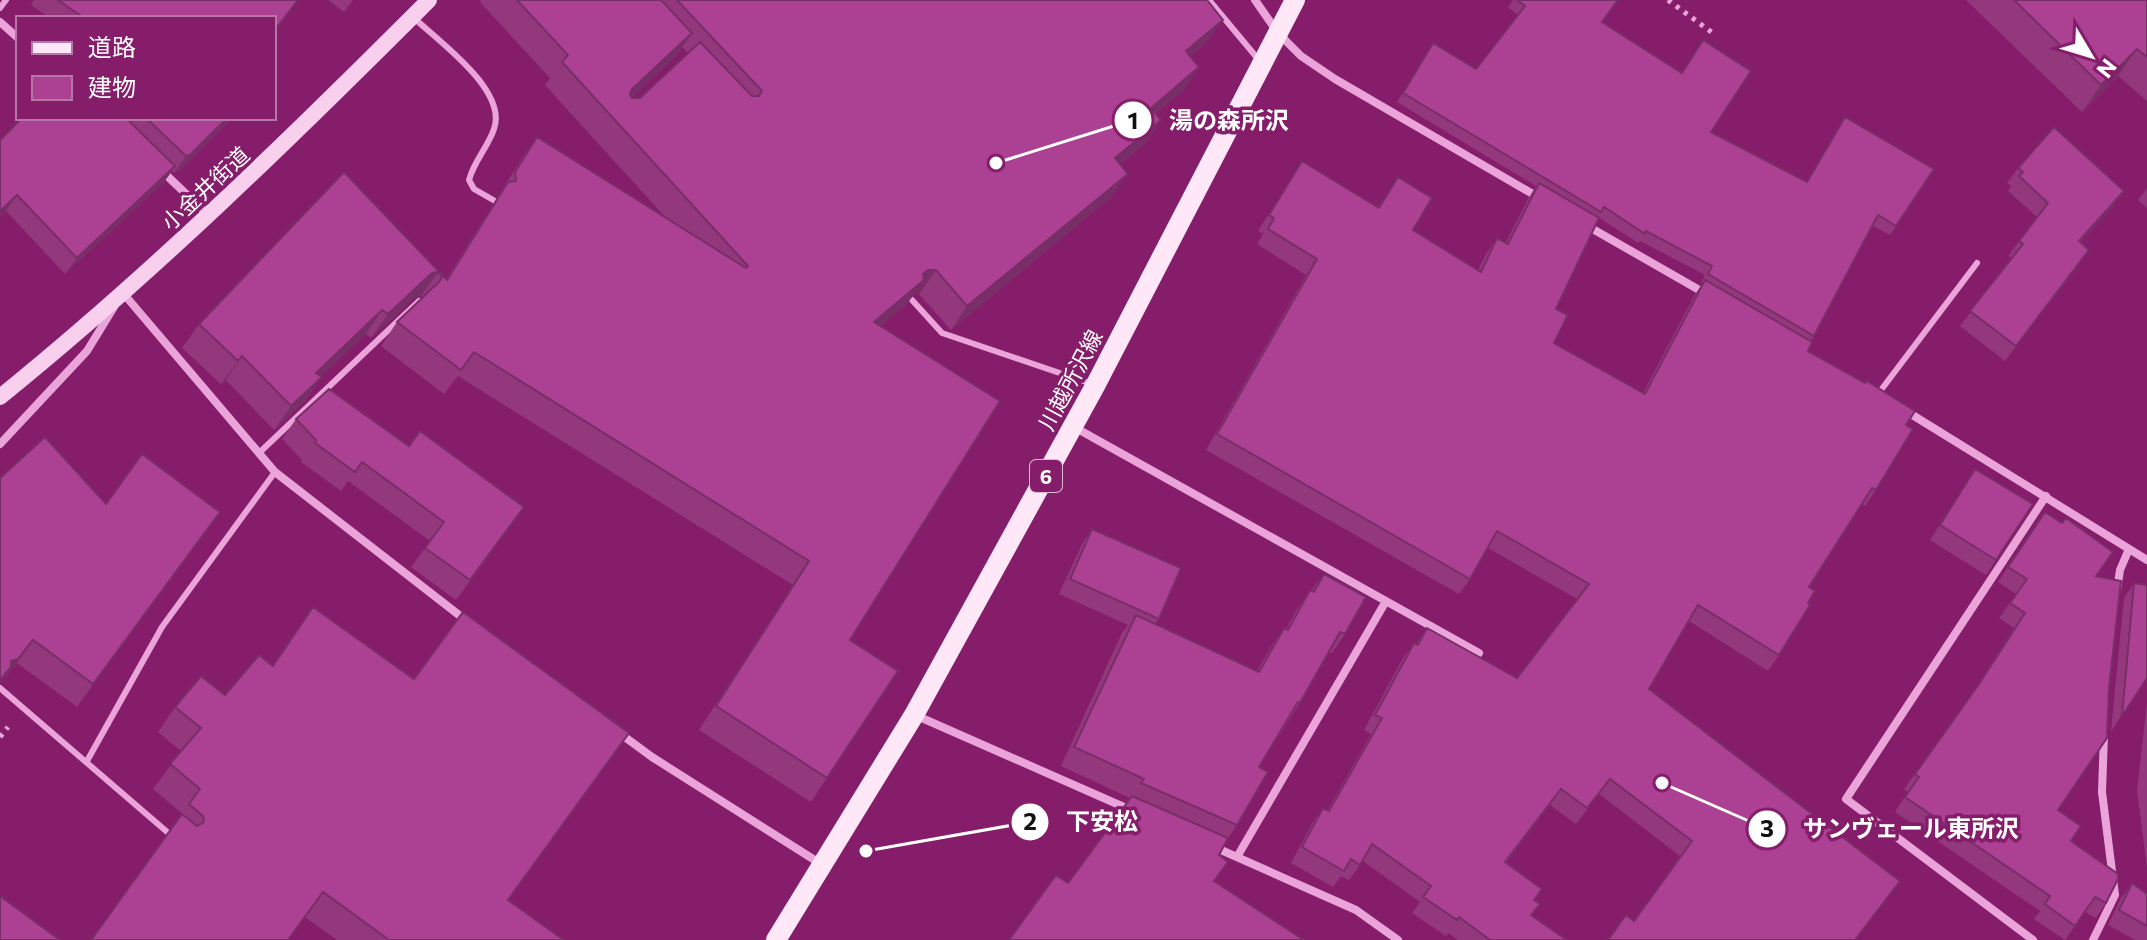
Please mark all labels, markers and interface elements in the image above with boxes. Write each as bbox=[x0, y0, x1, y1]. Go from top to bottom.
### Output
legend bbox=[16, 16, 276, 120]
north arrow bbox=[2051, 16, 2131, 96]
text: 道路 bbox=[88, 32, 136, 61]
text: N bbox=[2091, 54, 2123, 83]
text: 建物 bbox=[88, 72, 136, 101]
callout: 湯の森所沢 bbox=[1113, 96, 1305, 144]
text: 1 bbox=[1128, 105, 1138, 134]
text: 湯の森所沢 bbox=[1169, 105, 1289, 134]
street label: 小金井街道 bbox=[156, 141, 254, 235]
street label: 川越所沢線 bbox=[1032, 325, 1108, 435]
road number: 6 bbox=[1030, 460, 1062, 492]
callout: 下安松 bbox=[1010, 798, 1154, 846]
callout: サンヴェール東所沢 bbox=[1747, 805, 2035, 853]
text: 2 bbox=[1023, 806, 1037, 835]
text: 下安松 bbox=[1066, 806, 1138, 835]
text: 3 bbox=[1760, 813, 1774, 842]
text: サンヴェール東所沢 bbox=[1803, 813, 2019, 842]

